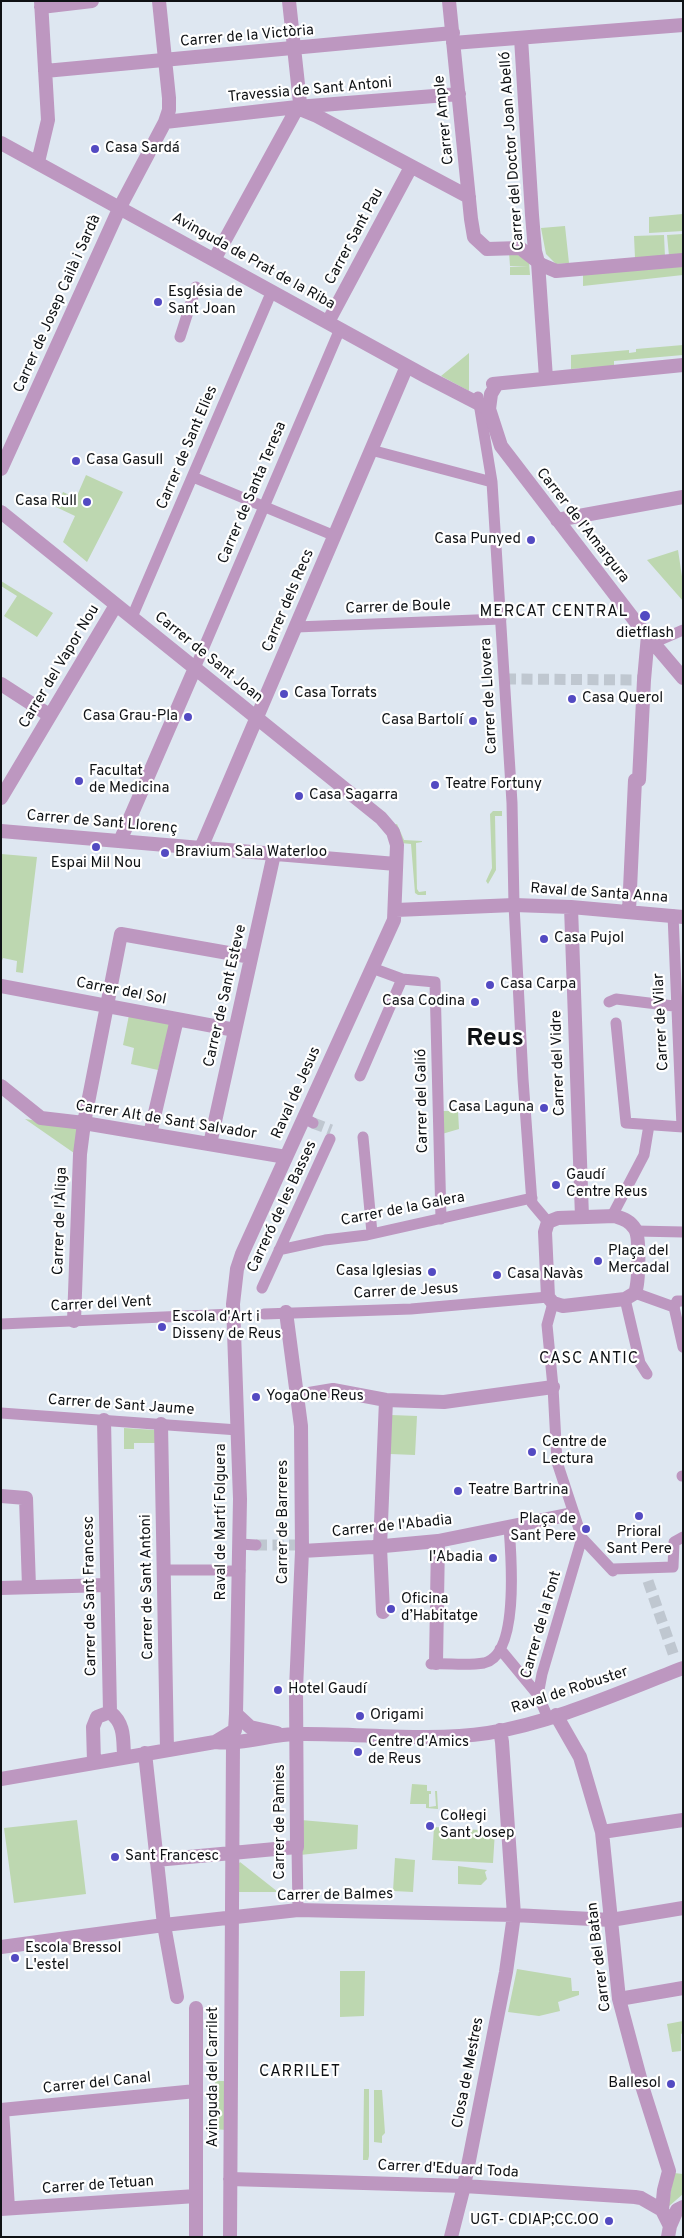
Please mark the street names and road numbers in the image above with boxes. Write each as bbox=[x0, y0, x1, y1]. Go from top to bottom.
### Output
street label: Carrer de la Victòria bbox=[179, 22, 315, 52]
street label: Carrer del Doctor Joan Abelló bbox=[497, 51, 529, 251]
street label: Carrer Ample bbox=[431, 74, 459, 166]
street label: Travessia de Sant Antoni bbox=[227, 75, 393, 107]
street label: Carrer Sant Pau bbox=[322, 186, 388, 288]
street label: Avinguda de Prat de la Riba bbox=[168, 210, 338, 314]
street label: Carrer de Josep Cailà i Sardà bbox=[11, 212, 105, 396]
street label: Carrer de Sant Elies bbox=[154, 383, 222, 513]
street label: Carrer de Santa Teresa bbox=[215, 419, 291, 567]
street label: Carrer de l'Amargura bbox=[532, 465, 632, 587]
street label: Carrer dels Recs bbox=[259, 547, 319, 655]
street label: Carrer de Boule bbox=[345, 597, 451, 619]
street label: Carrer del Vapor Nou bbox=[16, 602, 104, 732]
street label: Carrer de Sant Joan bbox=[150, 609, 266, 707]
street label: Carrer de Llovera bbox=[478, 637, 502, 755]
street label: Carrer de Sant Llorenç bbox=[26, 807, 178, 839]
street label: Raval de Santa Anna bbox=[530, 880, 668, 908]
street label: Carrer de Sant Esteve bbox=[201, 923, 251, 1069]
street label: Carrer de Vilar bbox=[650, 973, 674, 1071]
street label: Carrer del Sol bbox=[74, 974, 168, 1010]
street label: Carrer del Vidre bbox=[548, 1010, 570, 1116]
street label: Raval de Jesus bbox=[269, 1044, 325, 1142]
street label: Carrer del Galió bbox=[413, 1048, 433, 1154]
street label: Carrer Alt de Sant Salvador bbox=[74, 1098, 258, 1144]
street label: Carreró de les Basses bbox=[244, 1138, 322, 1276]
street label: Carrer de l'Àliga bbox=[50, 1167, 72, 1275]
street label: Carrer de la Galera bbox=[340, 1189, 466, 1231]
street label: Carrer de Jesus bbox=[353, 1280, 459, 1304]
street label: Carrer del Vent bbox=[50, 1293, 152, 1317]
street label: Carrer de Sant Jaume bbox=[47, 1392, 195, 1420]
street label: Raval de Martí Folguera bbox=[213, 1443, 231, 1601]
street label: Carrer de Barreres bbox=[275, 1460, 293, 1584]
street label: Carrer de l'Abadia bbox=[331, 1512, 453, 1542]
street label: Carrer de Sant Antoni bbox=[138, 1514, 158, 1660]
street label: Carrer de Sant Francesc bbox=[81, 1516, 101, 1676]
street label: Carrer de la Font bbox=[518, 1569, 566, 1681]
street label: Raval de Robuster bbox=[509, 1664, 631, 1718]
street label: Carrer de Pàmies bbox=[272, 1764, 290, 1880]
street label: Carrer de Balmes bbox=[277, 1886, 393, 1906]
street label: Carrer del Batan bbox=[584, 1901, 616, 2013]
street label: Avinguda del Carrilet bbox=[205, 2007, 223, 2147]
street label: Closa de Mestres bbox=[449, 2016, 489, 2130]
street label: Carrer del Canal bbox=[42, 2069, 152, 2099]
street label: Carrer d'Eduard Toda bbox=[377, 2157, 519, 2183]
street label: Carrer de Tetuan bbox=[41, 2173, 155, 2199]

